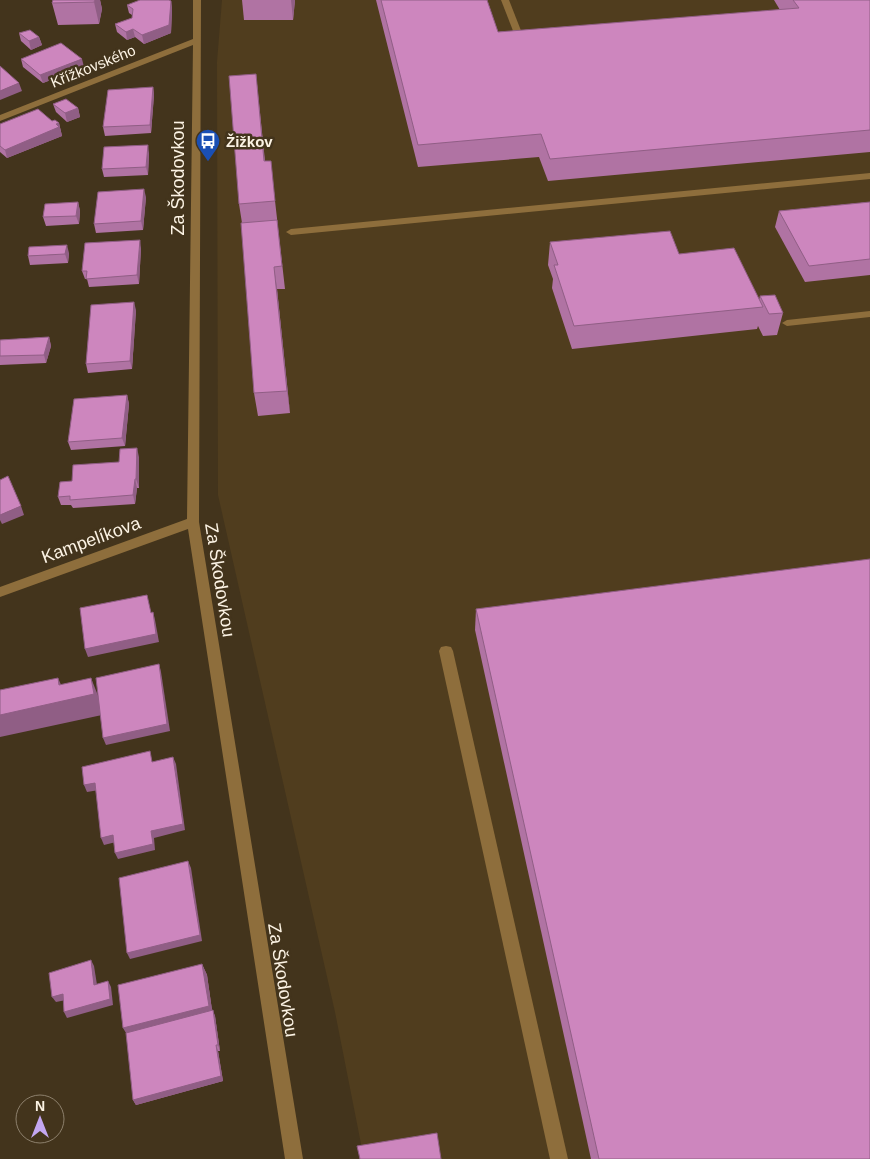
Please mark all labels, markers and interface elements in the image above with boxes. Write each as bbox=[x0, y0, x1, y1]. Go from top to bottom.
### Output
street label: Křížkovského bbox=[48, 41, 138, 91]
street label: Za Škodovkou bbox=[167, 120, 188, 236]
bus stop icon: Žižkov bbox=[195, 128, 221, 162]
place label: Žižkov bbox=[226, 133, 273, 150]
street label: Kampelíkova bbox=[39, 512, 144, 567]
street label: Za Škodovkou bbox=[201, 521, 240, 638]
street label: Za Škodovkou bbox=[264, 921, 303, 1038]
north arrow bbox=[15, 1094, 65, 1144]
text: N bbox=[35, 1098, 45, 1114]

